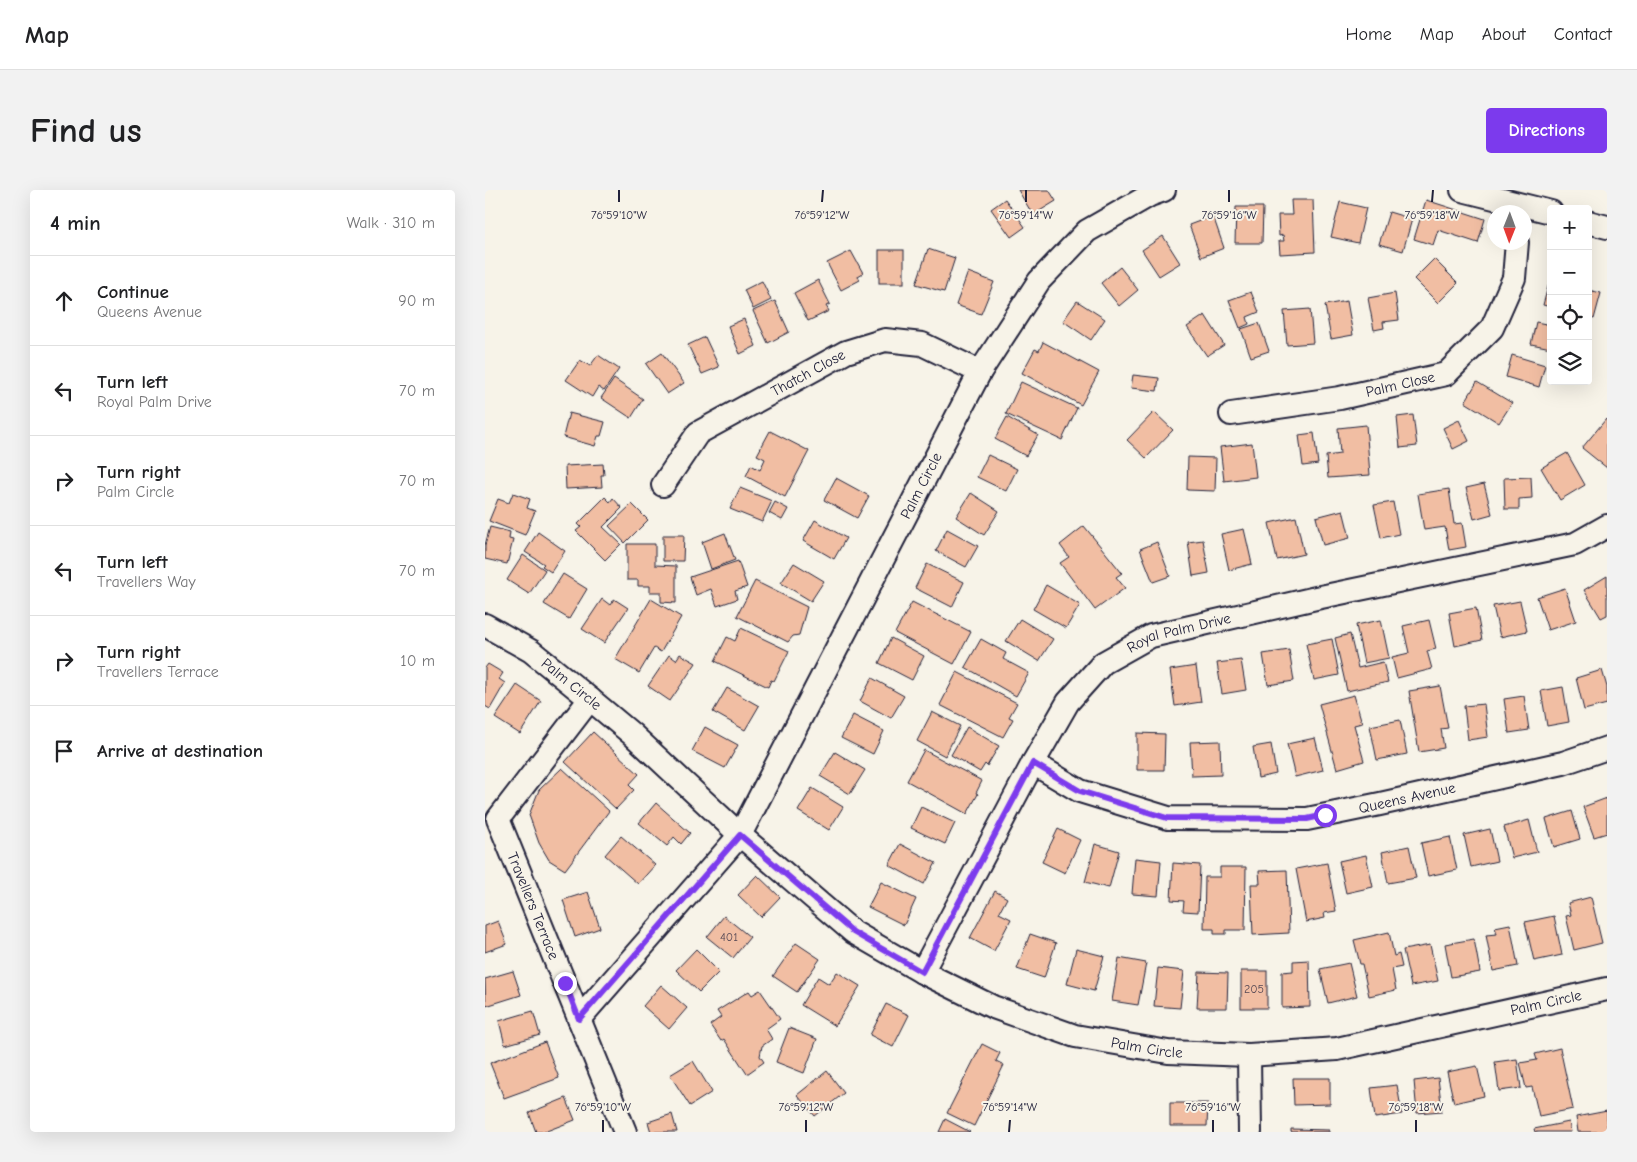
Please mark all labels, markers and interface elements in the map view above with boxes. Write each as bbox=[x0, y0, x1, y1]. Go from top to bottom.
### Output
text: Map bbox=[25, 21, 69, 49]
text: Home bbox=[1345, 24, 1392, 45]
text: Map bbox=[1420, 24, 1454, 45]
text: About bbox=[1482, 24, 1526, 45]
text: Contact bbox=[1554, 24, 1612, 45]
button: Directions bbox=[1486, 108, 1607, 153]
text: Find us bbox=[30, 110, 142, 151]
north arrow bbox=[1487, 205, 1532, 250]
map controls bbox=[1547, 205, 1592, 385]
button: + bbox=[1547, 205, 1592, 250]
text: 76°59'10"W bbox=[591, 208, 648, 222]
text: 76°59'12"W bbox=[794, 208, 850, 222]
text: 76°59'14"W bbox=[999, 208, 1054, 222]
text: 76°59'16"W bbox=[1201, 208, 1257, 222]
text: 76°59'18"W bbox=[1405, 208, 1460, 222]
text: 4 min bbox=[50, 211, 101, 235]
text: Walk · 310 m bbox=[346, 214, 435, 232]
button: − bbox=[1547, 250, 1592, 295]
text: Continue bbox=[97, 281, 169, 303]
icon: ahead bbox=[50, 287, 78, 315]
text: 90 m bbox=[398, 292, 435, 310]
button: locate bbox=[1547, 295, 1592, 340]
text: Queens Avenue bbox=[97, 303, 202, 321]
button: layers bbox=[1547, 340, 1592, 385]
street label: Thatch Close bbox=[768, 345, 849, 400]
street label: Palm Close bbox=[1364, 368, 1437, 401]
text: Turn left bbox=[97, 371, 168, 393]
icon: left bbox=[50, 377, 78, 405]
text: 70 m bbox=[399, 382, 435, 400]
text: Royal Palm Drive bbox=[97, 393, 212, 411]
street label: Palm Circle bbox=[896, 449, 946, 522]
text: Turn right bbox=[97, 461, 181, 483]
icon: right bbox=[50, 467, 78, 495]
text: 70 m bbox=[399, 472, 435, 490]
text: Palm Circle bbox=[97, 483, 174, 501]
text: Turn left bbox=[97, 551, 168, 573]
icon: left bbox=[50, 557, 78, 585]
text: 70 m bbox=[399, 562, 435, 580]
text: Travellers Way bbox=[97, 573, 196, 591]
street label: Royal Palm Drive bbox=[1124, 609, 1233, 657]
text: Turn right bbox=[97, 641, 181, 663]
icon: right bbox=[50, 647, 78, 675]
text: 10 m bbox=[400, 652, 435, 670]
street label: Palm Circle bbox=[538, 654, 606, 714]
text: Travellers Terrace bbox=[97, 663, 219, 681]
icon: arrive bbox=[50, 737, 78, 765]
text: Arrive at destination bbox=[97, 740, 263, 762]
street label: Queens Avenue bbox=[1357, 778, 1458, 817]
route start bbox=[1314, 804, 1337, 827]
street label: Travellers Terrace bbox=[503, 850, 563, 963]
house number: 401 bbox=[720, 930, 738, 944]
route end bbox=[554, 972, 577, 995]
house number: 205 bbox=[1244, 982, 1264, 996]
street label: Palm Circle bbox=[1509, 986, 1584, 1019]
street label: Palm Circle bbox=[1109, 1033, 1183, 1062]
text: 76°59'10"W bbox=[575, 1100, 632, 1114]
text: 76°59'12"W bbox=[778, 1100, 834, 1114]
text: 76°59'14"W bbox=[983, 1100, 1038, 1114]
text: 76°59'16"W bbox=[1185, 1100, 1241, 1114]
text: 76°59'18"W bbox=[1389, 1100, 1444, 1114]

